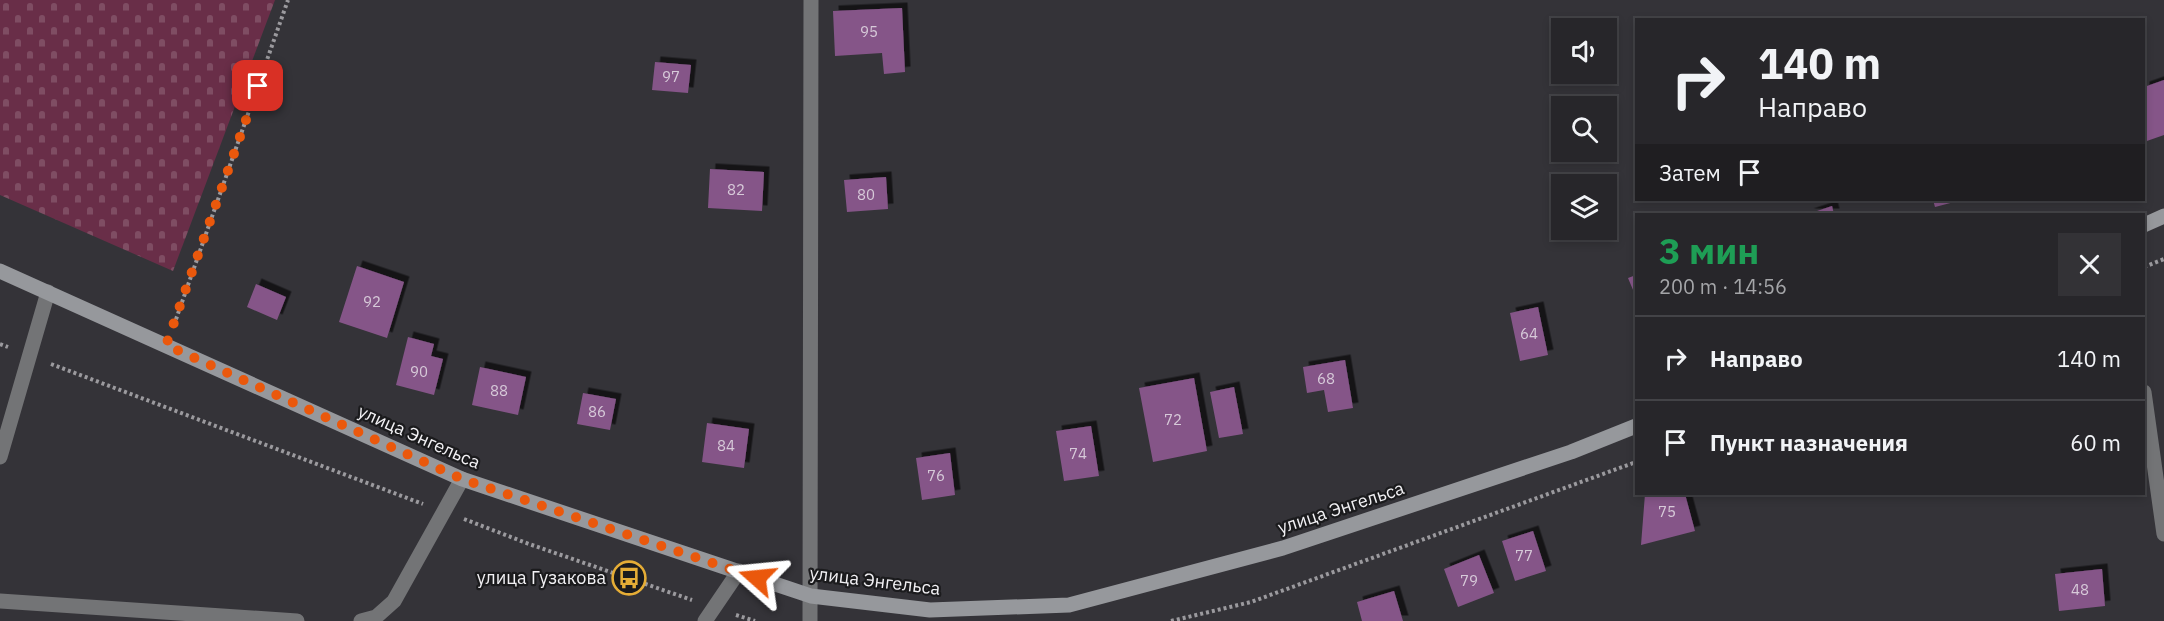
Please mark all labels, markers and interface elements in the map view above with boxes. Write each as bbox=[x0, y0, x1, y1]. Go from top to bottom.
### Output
map controls bbox=[1551, 18, 1617, 240]
button: sound bbox=[1551, 18, 1617, 84]
house number: 95 bbox=[860, 22, 878, 41]
text: 140 m bbox=[1758, 36, 1881, 91]
icon: right bbox=[1659, 42, 1737, 120]
pin bbox=[232, 60, 283, 111]
house number: 97 bbox=[662, 67, 680, 86]
icon: arrive bbox=[241, 69, 274, 102]
text: Направо bbox=[1758, 89, 1867, 124]
button: search bbox=[1551, 96, 1617, 162]
icon: arrive bbox=[1733, 156, 1766, 189]
text: Затем bbox=[1659, 158, 1721, 187]
button: layers bbox=[1551, 174, 1617, 240]
house number: 82 bbox=[727, 180, 745, 199]
house number: 80 bbox=[857, 185, 875, 204]
text: 3 мин bbox=[1659, 227, 1759, 274]
button: close bbox=[2058, 233, 2121, 296]
text: 200 m · 14:56 bbox=[1659, 273, 1787, 300]
house number: 92 bbox=[363, 292, 381, 311]
house number: 64 bbox=[1520, 324, 1538, 343]
icon: right bbox=[1659, 342, 1692, 375]
text: Направо bbox=[1710, 344, 1803, 373]
text: 140 m bbox=[2057, 344, 2121, 373]
house number: 90 bbox=[410, 362, 428, 381]
house number: 68 bbox=[1317, 369, 1335, 388]
house number: 88 bbox=[490, 381, 508, 400]
street label: улица Энгельса bbox=[354, 399, 484, 474]
house number: 86 bbox=[588, 402, 606, 421]
house number: 72 bbox=[1164, 410, 1182, 429]
icon: arrive bbox=[1659, 426, 1692, 459]
text: Пункт назначения bbox=[1710, 428, 1908, 457]
text: 60 m bbox=[2070, 428, 2121, 457]
house number: 84 bbox=[717, 436, 735, 455]
house number: 74 bbox=[1069, 444, 1087, 463]
house number: 76 bbox=[927, 466, 945, 485]
street label: улица Энгельса bbox=[1275, 476, 1407, 539]
house number: 75 bbox=[1658, 502, 1676, 521]
position arrow bbox=[725, 546, 789, 610]
house number: 77 bbox=[1515, 546, 1533, 565]
bus stop icon: улица Гузакова bbox=[611, 560, 647, 596]
street label: улица Энгельса bbox=[808, 561, 942, 600]
place label: улица Гузакова bbox=[477, 566, 606, 589]
house number: 79 bbox=[1460, 571, 1478, 590]
house number: 48 bbox=[2071, 580, 2089, 599]

